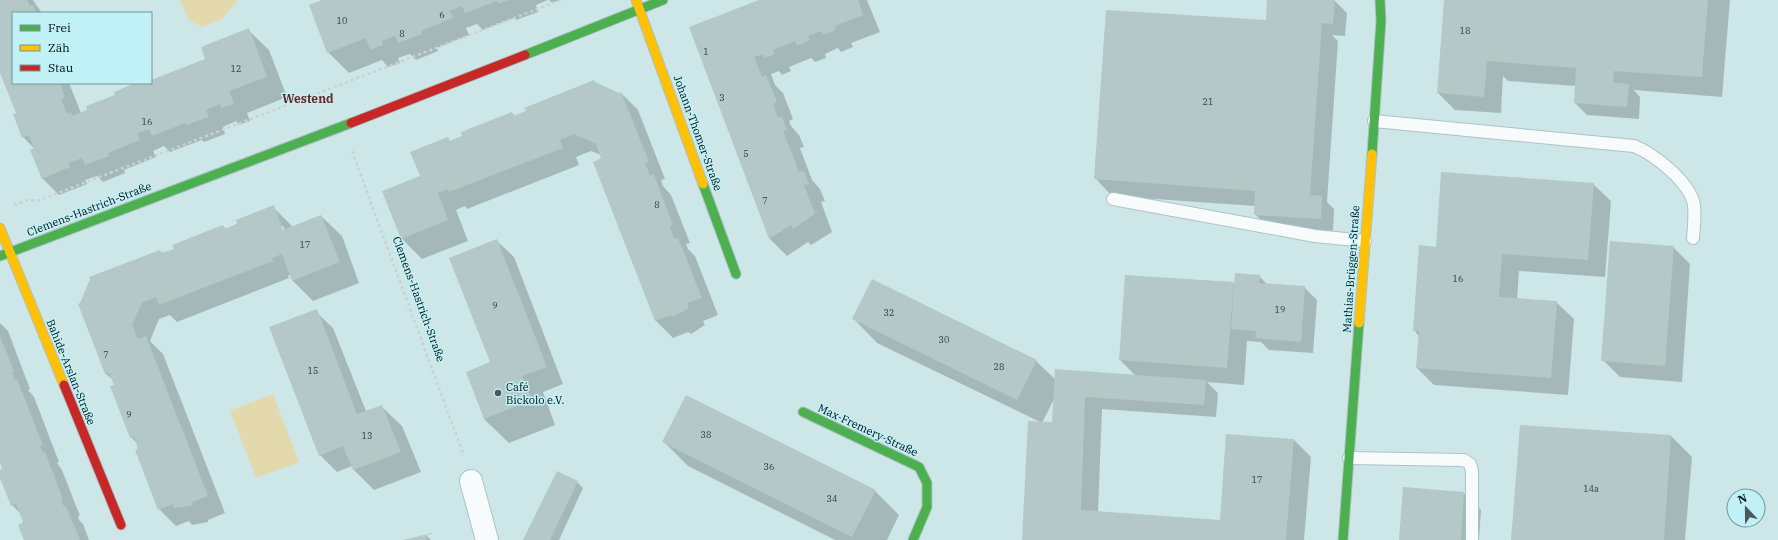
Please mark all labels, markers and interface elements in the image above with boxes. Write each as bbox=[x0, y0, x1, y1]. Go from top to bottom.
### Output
house number: 6 bbox=[439, 9, 445, 20]
legend bbox=[12, 12, 152, 84]
house number: 10 bbox=[337, 15, 347, 26]
text: Frei bbox=[48, 20, 71, 35]
house number: 18 bbox=[1460, 25, 1470, 36]
house number: 8 bbox=[399, 28, 405, 39]
text: Zäh bbox=[48, 40, 70, 55]
house number: 1 bbox=[703, 46, 709, 57]
text: Stau bbox=[48, 60, 74, 75]
house number: 12 bbox=[231, 63, 241, 74]
street label: Johann-Thomer-Straße bbox=[671, 74, 725, 193]
district label: Westend bbox=[282, 91, 334, 106]
house number: 3 bbox=[719, 92, 725, 103]
house number: 21 bbox=[1203, 96, 1213, 107]
house number: 16 bbox=[142, 116, 152, 127]
house number: 5 bbox=[743, 148, 749, 159]
street label: Clemens-Hastrich-Straße bbox=[25, 179, 153, 239]
house number: 7 bbox=[762, 195, 768, 206]
house number: 8 bbox=[654, 199, 660, 210]
street label: Mathias-Brüggen-Straße bbox=[1340, 205, 1362, 333]
street label: Clemens-Hastrich-Straße bbox=[390, 234, 448, 364]
house number: 17 bbox=[300, 239, 310, 250]
house number: 16 bbox=[1453, 273, 1463, 284]
house number: 9 bbox=[492, 300, 498, 311]
house number: 19 bbox=[1275, 304, 1285, 315]
house number: 32 bbox=[884, 307, 894, 318]
street label: Bahide-Arslan-Straße bbox=[43, 317, 99, 427]
house number: 30 bbox=[939, 334, 949, 345]
house number: 7 bbox=[103, 349, 109, 360]
house number: 28 bbox=[994, 361, 1004, 372]
house number: 15 bbox=[308, 365, 318, 376]
place label: Café Bickolo e.V. bbox=[506, 380, 564, 407]
marker: Café Bickolo e.V. bbox=[493, 388, 503, 398]
street label: Max-Fremery-Straße bbox=[816, 401, 920, 459]
house number: 9 bbox=[126, 409, 132, 420]
house number: 38 bbox=[701, 429, 711, 440]
house number: 13 bbox=[362, 430, 372, 441]
house number: 36 bbox=[764, 461, 774, 472]
house number: 17 bbox=[1252, 474, 1262, 485]
house number: 14a bbox=[1583, 483, 1599, 494]
north arrow bbox=[1726, 488, 1766, 528]
text: N bbox=[1736, 490, 1749, 507]
house number: 34 bbox=[827, 493, 837, 504]

